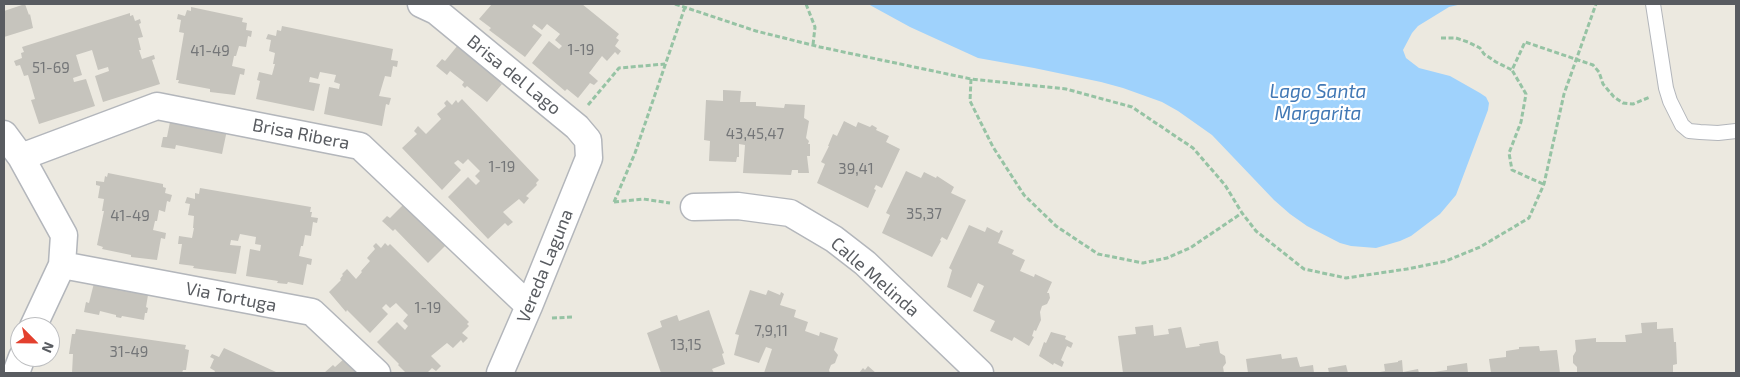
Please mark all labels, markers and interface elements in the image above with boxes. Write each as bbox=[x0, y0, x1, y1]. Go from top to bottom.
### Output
street label: Brisa del Lago bbox=[463, 31, 565, 119]
house number: 1-19 bbox=[568, 41, 594, 59]
house number: 41-49 bbox=[190, 42, 230, 60]
house number: 51-69 bbox=[32, 59, 70, 77]
water label: Lago Santa Margarita bbox=[1270, 81, 1366, 125]
street label: Brisa Ribera bbox=[251, 114, 351, 154]
house number: 43,45,47 bbox=[726, 125, 784, 143]
house number: 1-19 bbox=[489, 158, 515, 176]
house number: 39,41 bbox=[838, 160, 874, 178]
house number: 35,37 bbox=[906, 205, 942, 223]
street label: Vereda Laguna bbox=[512, 206, 578, 326]
house number: 41-49 bbox=[110, 207, 150, 225]
street label: Calle Melinda bbox=[826, 233, 924, 321]
street label: Via Tortuga bbox=[184, 278, 278, 316]
house number: 1-19 bbox=[415, 299, 441, 317]
north arrow bbox=[10, 317, 60, 367]
house number: 7,9,11 bbox=[754, 322, 788, 340]
house number: 13,15 bbox=[670, 336, 702, 354]
text: N bbox=[39, 340, 58, 356]
house number: 31-49 bbox=[110, 343, 148, 361]

